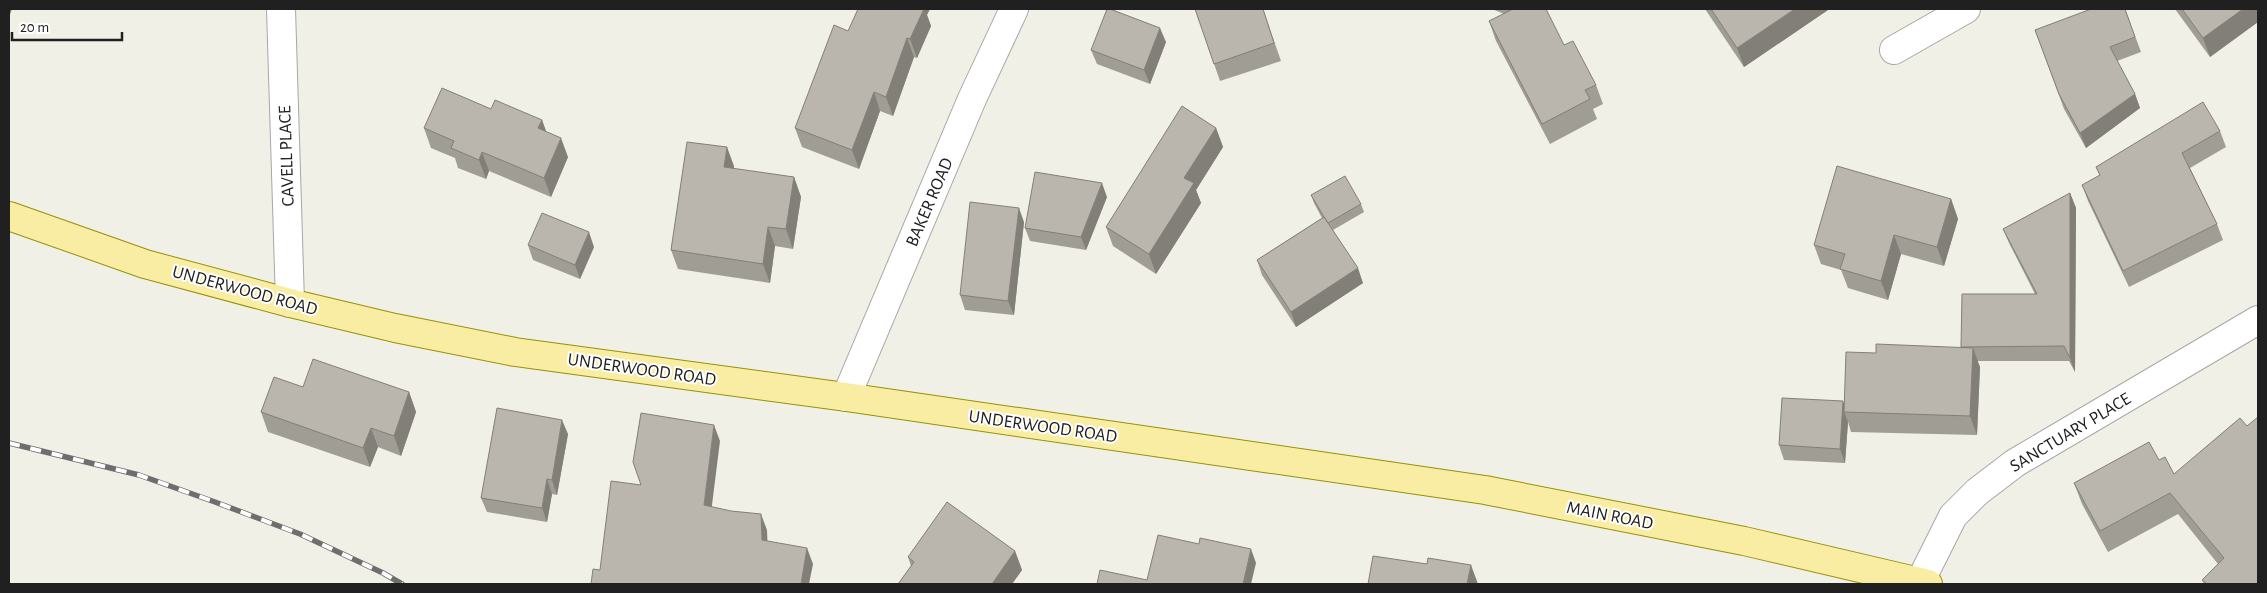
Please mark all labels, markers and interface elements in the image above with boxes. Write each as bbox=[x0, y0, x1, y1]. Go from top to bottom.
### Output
scale bar bbox=[12, 10, 122, 42]
text: 20 m bbox=[20, 20, 49, 35]
street label: CAVELL PLACE bbox=[276, 105, 298, 207]
street label: BAKER ROAD bbox=[903, 155, 957, 249]
street label: UNDERWOOD ROAD bbox=[170, 263, 319, 319]
street label: UNDERWOOD ROAD bbox=[566, 351, 717, 389]
street label: SANCTUARY PLACE bbox=[2007, 390, 2134, 476]
street label: UNDERWOOD ROAD bbox=[967, 408, 1118, 446]
street label: MAIN ROAD bbox=[1565, 499, 1655, 533]

